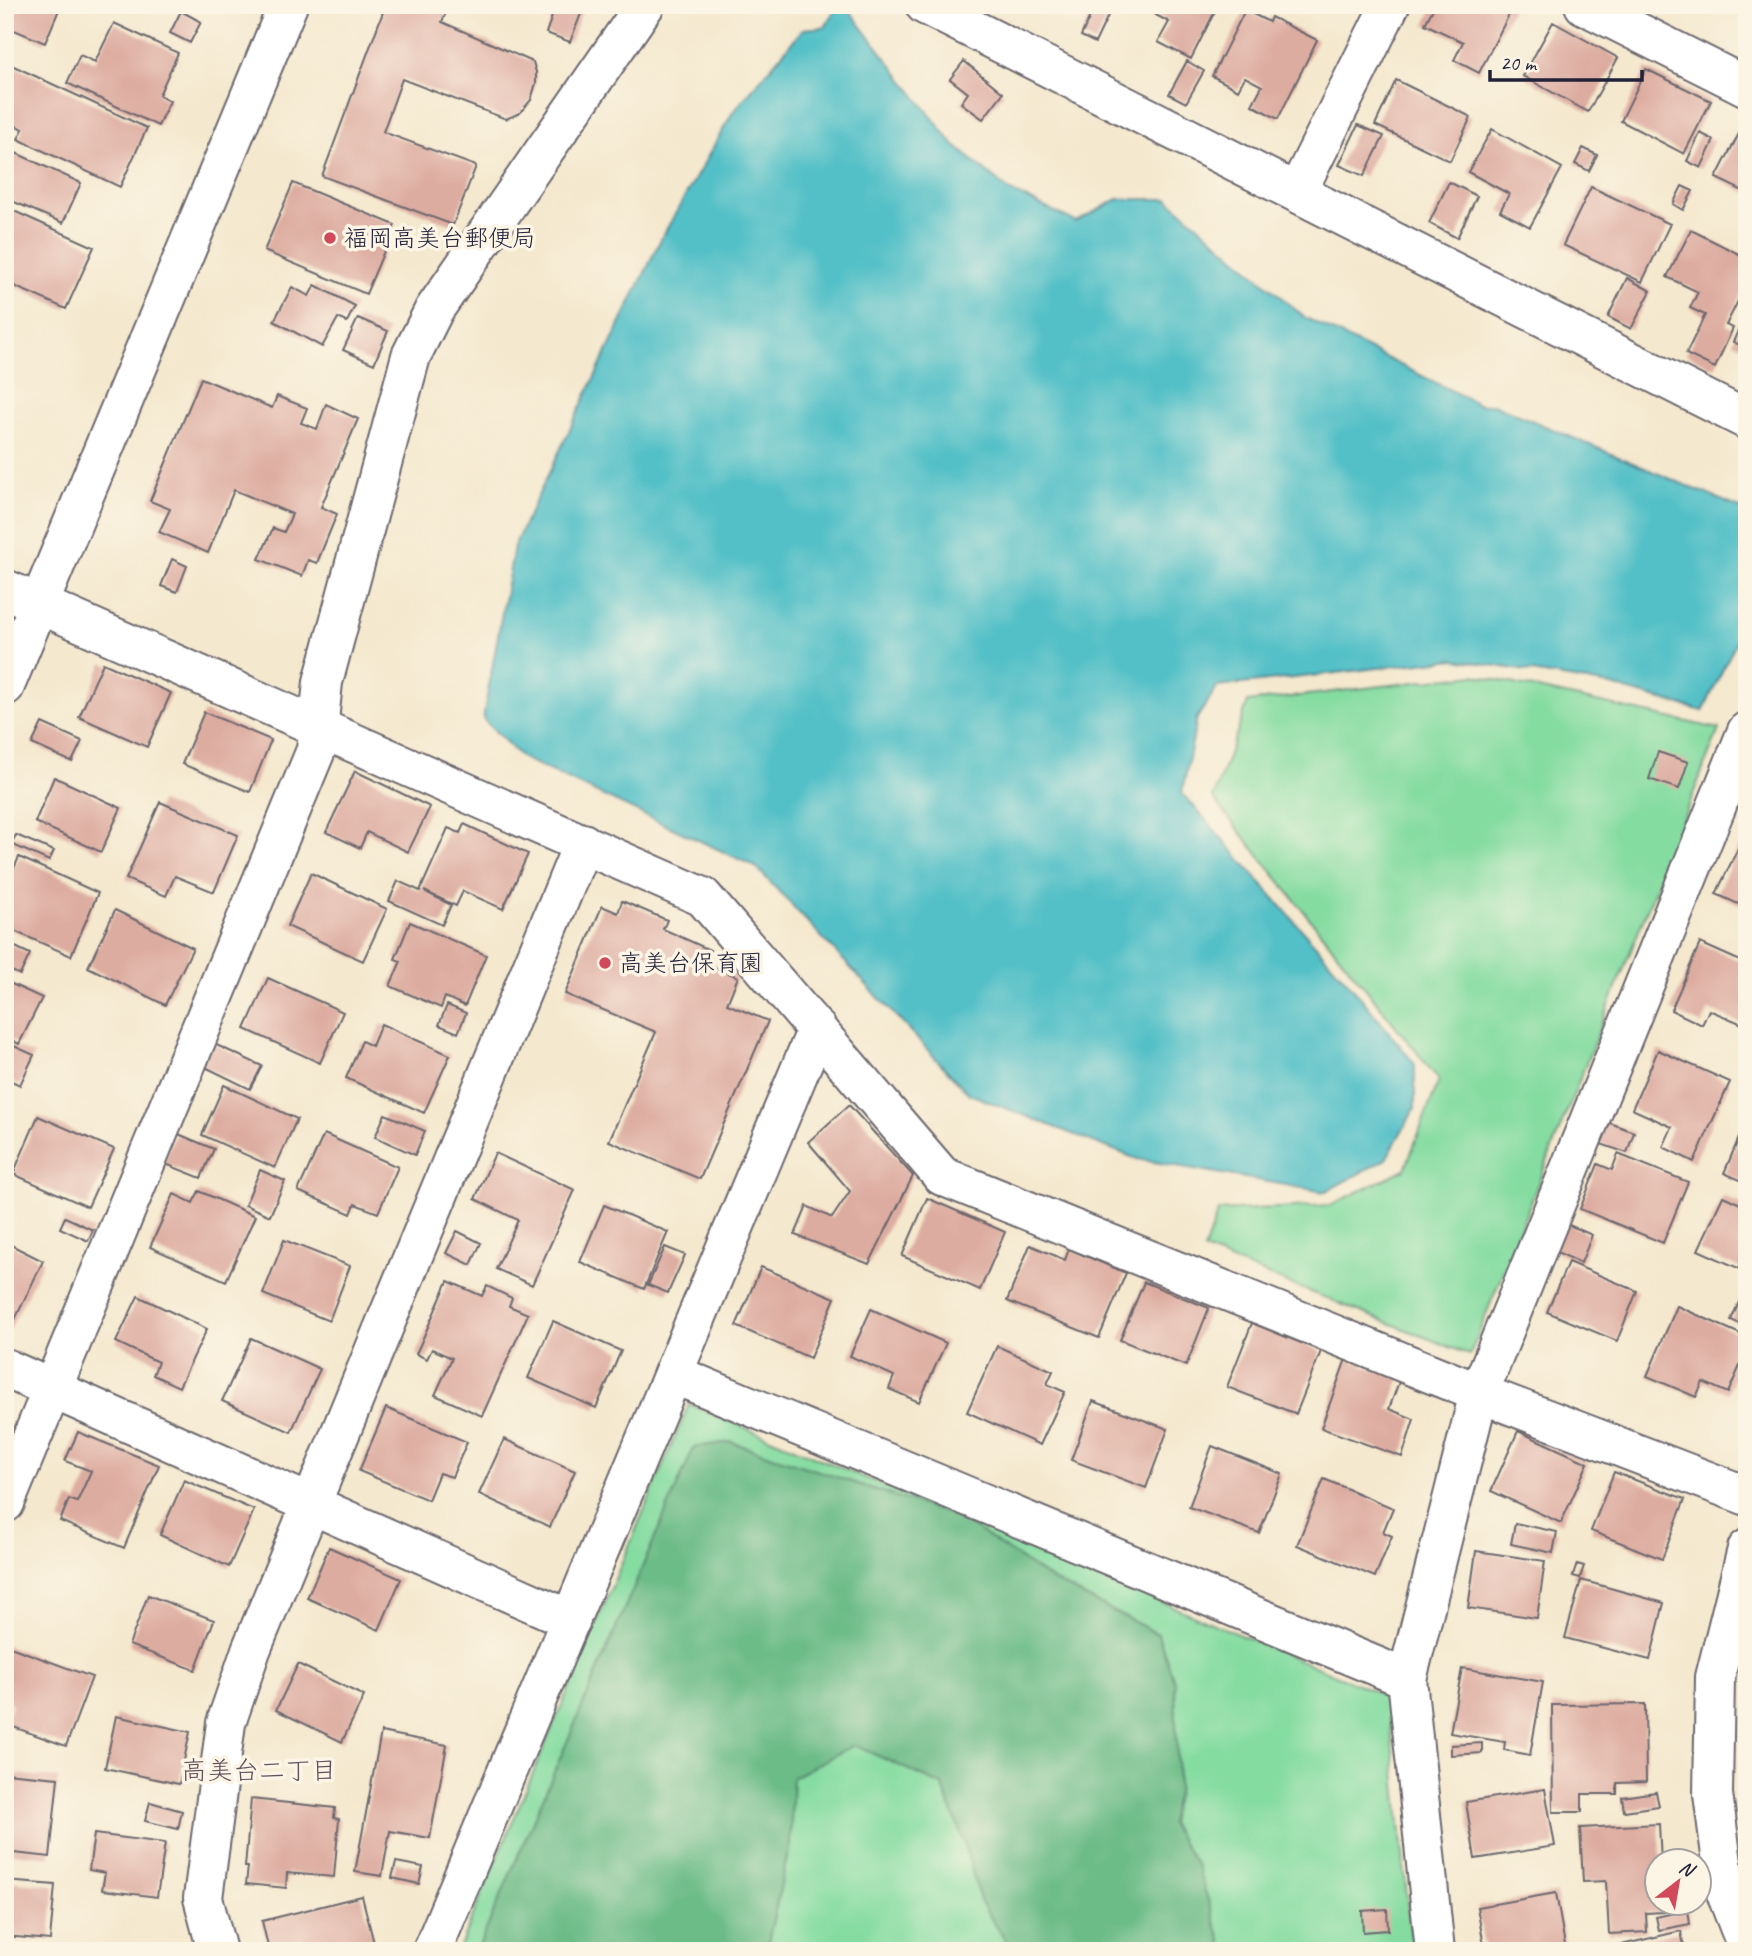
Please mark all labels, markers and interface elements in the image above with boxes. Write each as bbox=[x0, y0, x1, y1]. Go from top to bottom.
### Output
scale bar bbox=[1490, 38, 1642, 82]
text: 20 m bbox=[1500, 50, 1538, 76]
place label: 福岡高美台郵便局 bbox=[344, 223, 536, 253]
marker: 福岡高美台郵便局 bbox=[322, 230, 338, 246]
place label: 高美台保育園 bbox=[619, 948, 763, 978]
marker: 高美台保育園 bbox=[597, 955, 613, 971]
district label: 高美台二丁目 bbox=[181, 1754, 337, 1787]
north arrow bbox=[1644, 1848, 1714, 1918]
text: N bbox=[1675, 1855, 1700, 1883]

